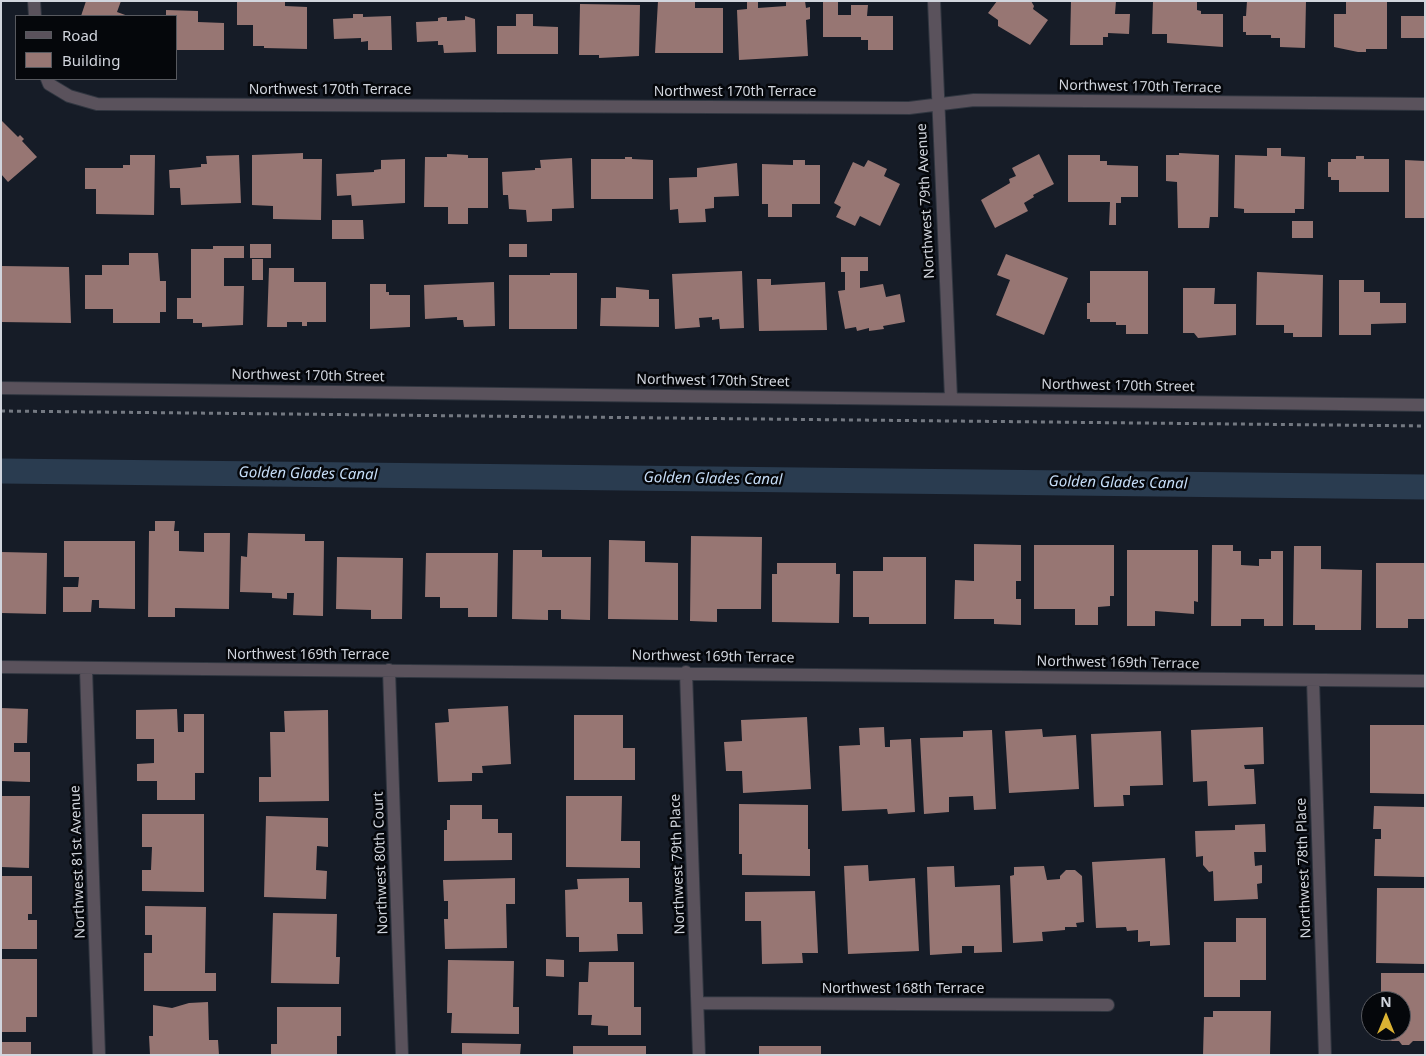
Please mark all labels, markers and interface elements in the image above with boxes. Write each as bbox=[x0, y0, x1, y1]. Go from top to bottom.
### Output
legend bbox=[15, 15, 178, 80]
text: Road bbox=[62, 25, 98, 45]
text: Building bbox=[62, 50, 120, 70]
street label: Northwest 170th Terrace bbox=[1059, 77, 1221, 97]
street label: Northwest 170th Terrace bbox=[249, 82, 411, 98]
street label: Northwest 170th Terrace bbox=[654, 84, 816, 100]
street label: Northwest 79th Avenue bbox=[914, 123, 938, 279]
street label: Northwest 170th Street bbox=[231, 366, 385, 386]
street label: Northwest 170th Street bbox=[636, 371, 790, 391]
street label: Northwest 170th Street bbox=[1041, 376, 1195, 396]
water label: Golden Glades Canal bbox=[238, 464, 378, 484]
water label: Golden Glades Canal bbox=[643, 469, 783, 489]
water label: Golden Glades Canal bbox=[1048, 473, 1188, 493]
street label: Northwest 169th Terrace bbox=[227, 647, 389, 663]
street label: Northwest 169th Terrace bbox=[632, 647, 794, 667]
street label: Northwest 169th Terrace bbox=[1037, 653, 1199, 673]
street label: Northwest 81st Avenue bbox=[67, 785, 89, 939]
street label: Northwest 80th Court bbox=[370, 791, 392, 935]
street label: Northwest 79th Place bbox=[667, 793, 689, 935]
street label: Northwest 78th Place bbox=[1293, 797, 1315, 939]
street label: Northwest 168th Terrace bbox=[822, 981, 984, 997]
north arrow bbox=[1361, 991, 1411, 1041]
text: N bbox=[1380, 992, 1392, 1011]

